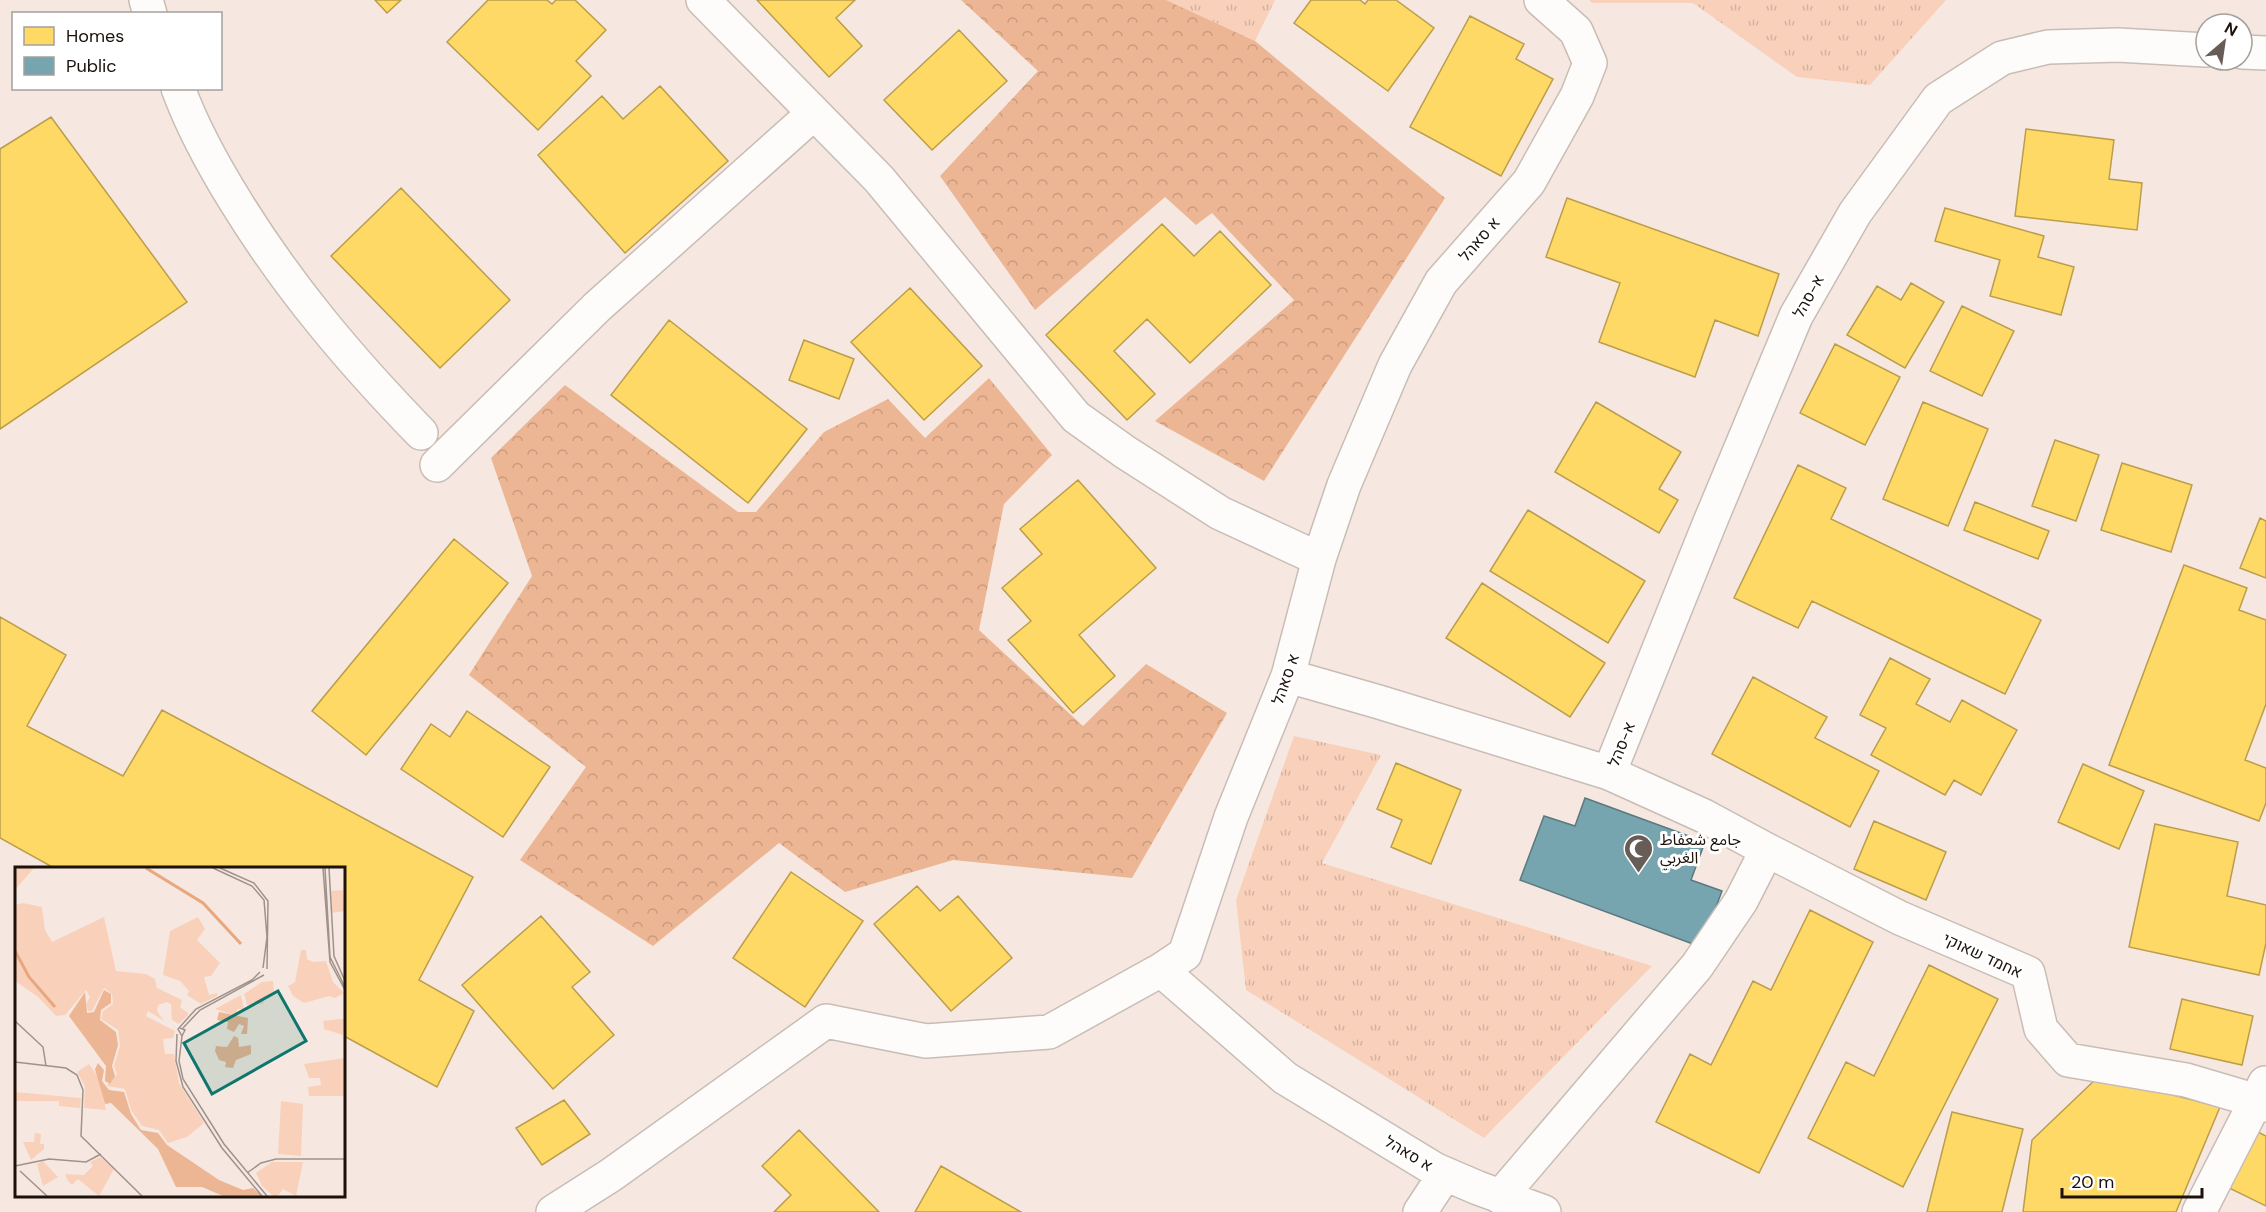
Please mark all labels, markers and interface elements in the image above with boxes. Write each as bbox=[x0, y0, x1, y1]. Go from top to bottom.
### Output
legend bbox=[12, 12, 222, 90]
north arrow bbox=[2194, 12, 2254, 72]
text: N bbox=[2221, 17, 2241, 41]
text: Homes bbox=[66, 24, 124, 48]
text: Public bbox=[66, 54, 117, 78]
street label: א סאהל bbox=[1454, 213, 1505, 266]
street label: א-סהל bbox=[1788, 271, 1829, 322]
street label: א סאהל bbox=[1267, 651, 1304, 707]
street label: א-סהל bbox=[1603, 719, 1640, 770]
place label: جامع شعفاط الغربي bbox=[1660, 829, 1741, 870]
mosque icon: جامع شعفاط الغربي bbox=[1623, 832, 1655, 874]
inset map bbox=[15, 867, 345, 1197]
street label: אחמד שאוקי bbox=[1940, 928, 2026, 983]
street label: א סאהל bbox=[1381, 1131, 1437, 1176]
scale bar bbox=[2062, 1161, 2202, 1199]
text: 20 m bbox=[2071, 1170, 2114, 1194]

